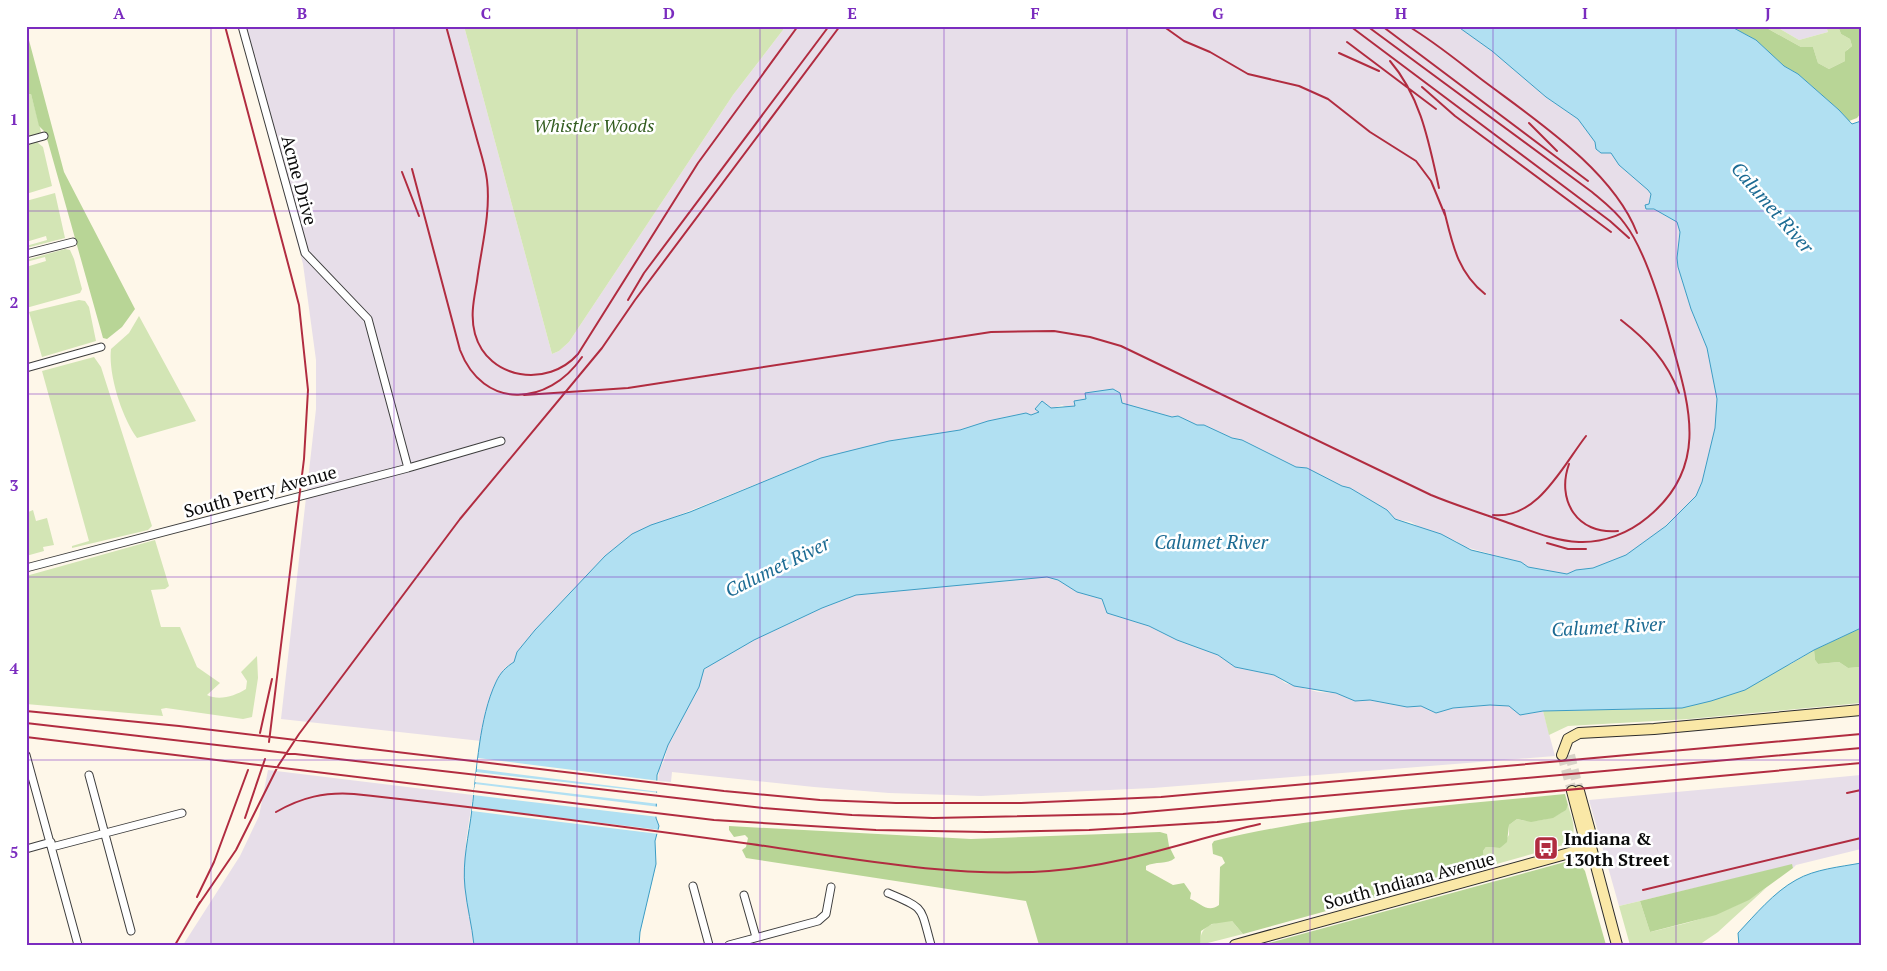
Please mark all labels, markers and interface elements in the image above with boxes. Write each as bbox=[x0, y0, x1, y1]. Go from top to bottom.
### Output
text: A bbox=[113, 2, 125, 24]
text: B bbox=[297, 2, 307, 24]
text: C bbox=[481, 2, 491, 24]
text: D bbox=[663, 2, 675, 24]
text: E bbox=[847, 2, 857, 24]
text: F bbox=[1030, 2, 1040, 24]
text: G bbox=[1212, 2, 1224, 24]
text: H bbox=[1395, 2, 1407, 24]
text: I bbox=[1582, 2, 1588, 24]
text: J bbox=[1765, 2, 1771, 24]
text: 1 bbox=[9, 108, 19, 130]
park label: Whistler Woods bbox=[534, 113, 654, 137]
street label: Acme Drive bbox=[277, 132, 323, 228]
water label: Calumet River bbox=[1726, 156, 1820, 259]
text: 2 bbox=[9, 291, 19, 313]
street label: South Perry Avenue bbox=[181, 459, 339, 523]
text: 3 bbox=[9, 474, 19, 496]
water label: Calumet River bbox=[1154, 529, 1269, 554]
water label: Calumet River bbox=[720, 530, 834, 602]
water label: Calumet River bbox=[1551, 611, 1666, 641]
text: 4 bbox=[9, 657, 19, 679]
place label: Indiana & 130th Street bbox=[1564, 826, 1670, 871]
bus stop icon: Indiana & 130th Street bbox=[1533, 835, 1559, 861]
text: 5 bbox=[9, 841, 19, 863]
street label: South Indiana Avenue bbox=[1321, 846, 1497, 914]

